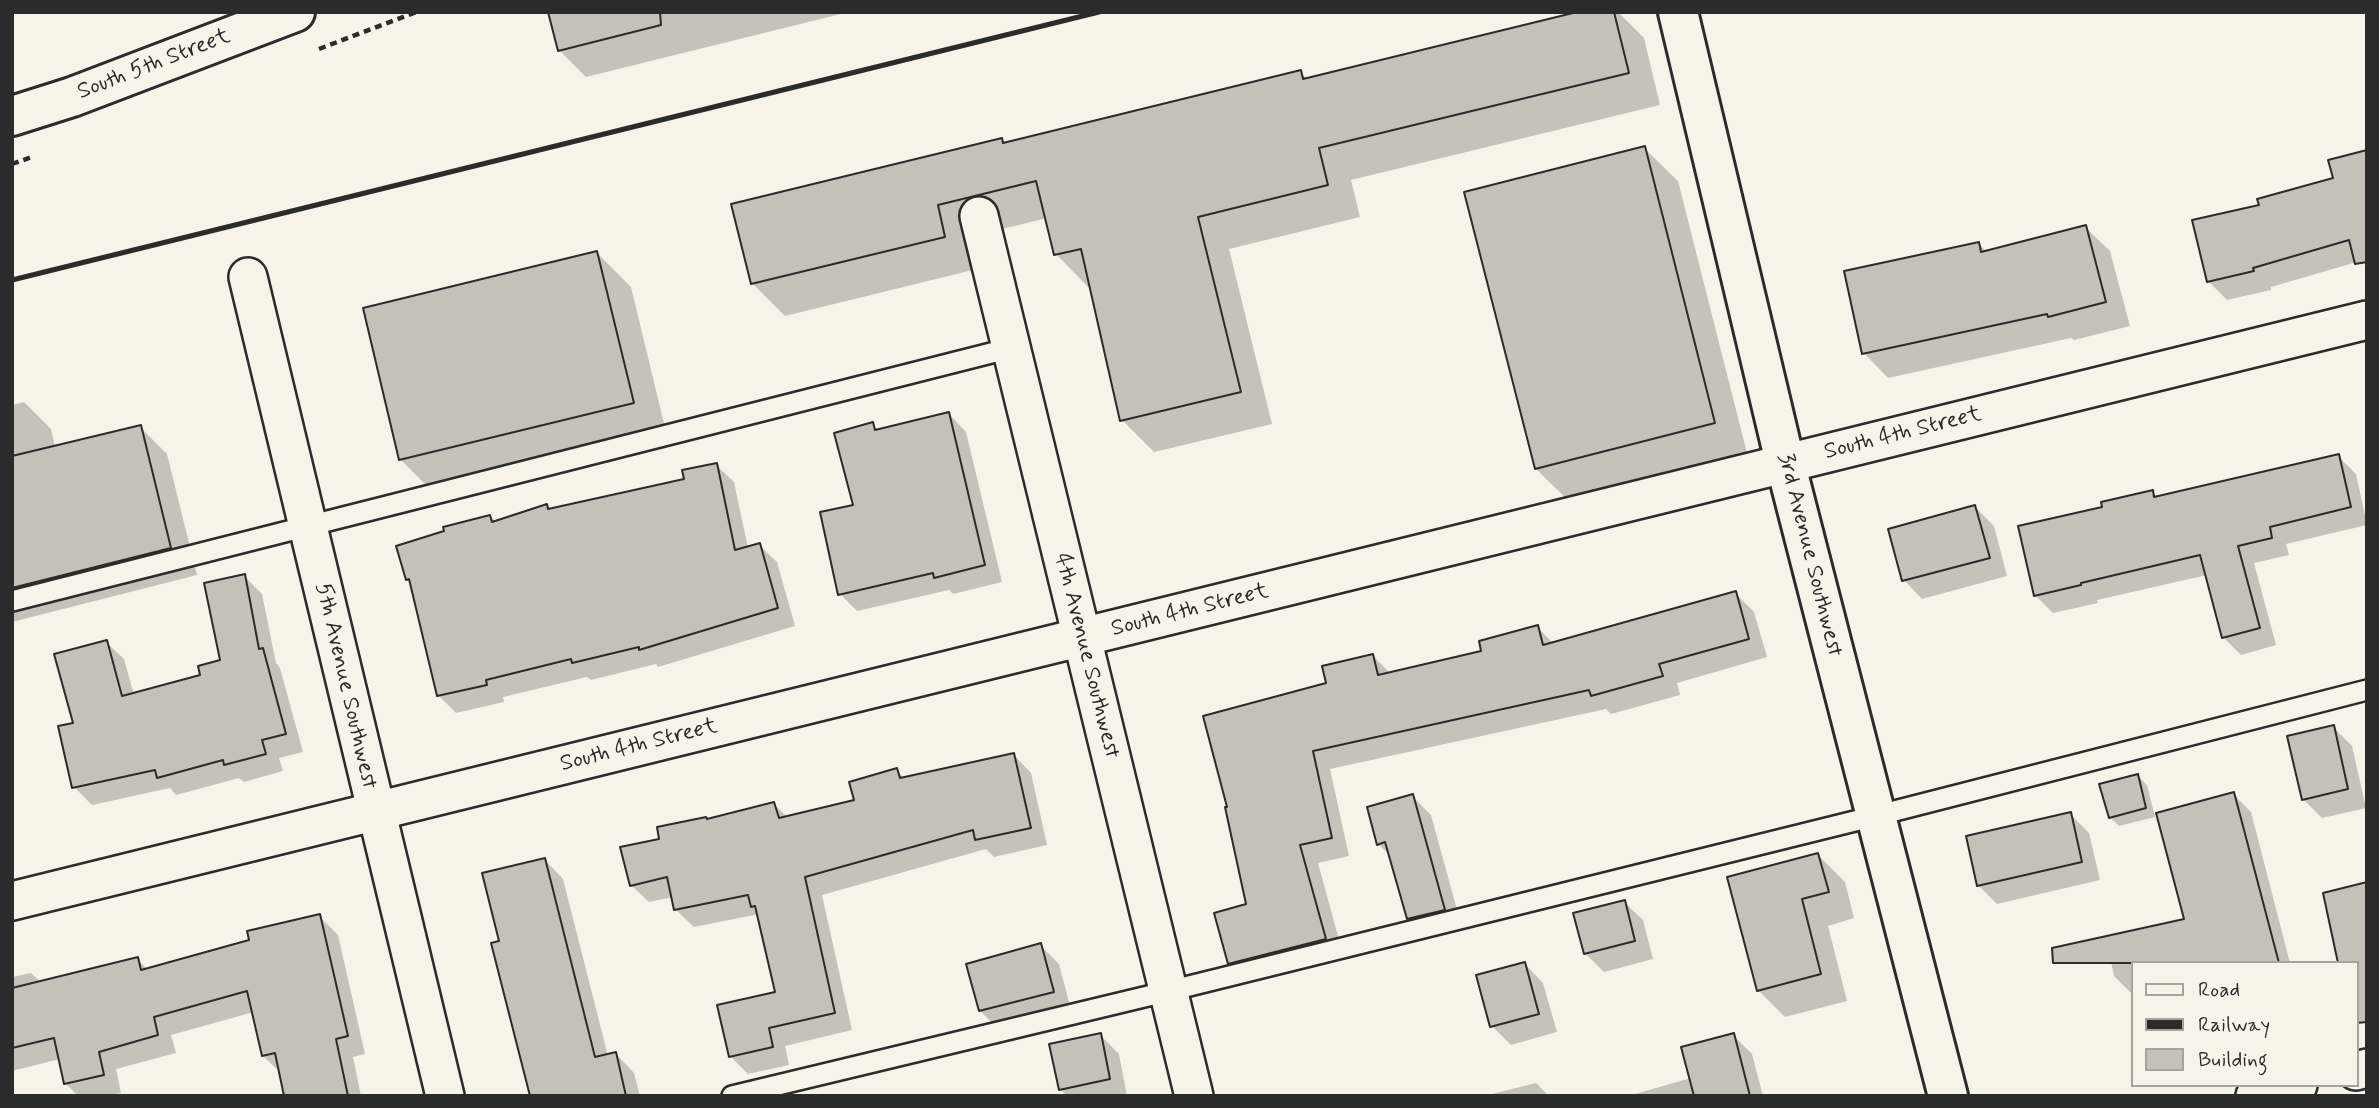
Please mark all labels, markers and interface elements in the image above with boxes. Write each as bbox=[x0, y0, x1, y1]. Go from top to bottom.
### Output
street label: South 5th Street bbox=[74, 23, 234, 107]
street label: South 4th Street bbox=[1822, 401, 1984, 467]
street label: 3rd Avenue Southwest bbox=[1770, 450, 1848, 660]
street label: 4th Avenue Southwest bbox=[1047, 551, 1125, 761]
street label: South 4th Street bbox=[1109, 578, 1271, 644]
street label: 5th Avenue Southwest bbox=[308, 580, 382, 792]
street label: South 4th Street bbox=[558, 713, 720, 779]
legend bbox=[2130, 961, 2358, 1087]
text: Road bbox=[2198, 976, 2240, 1004]
text: Railway bbox=[2198, 1011, 2270, 1039]
text: Building bbox=[2198, 1046, 2268, 1074]

